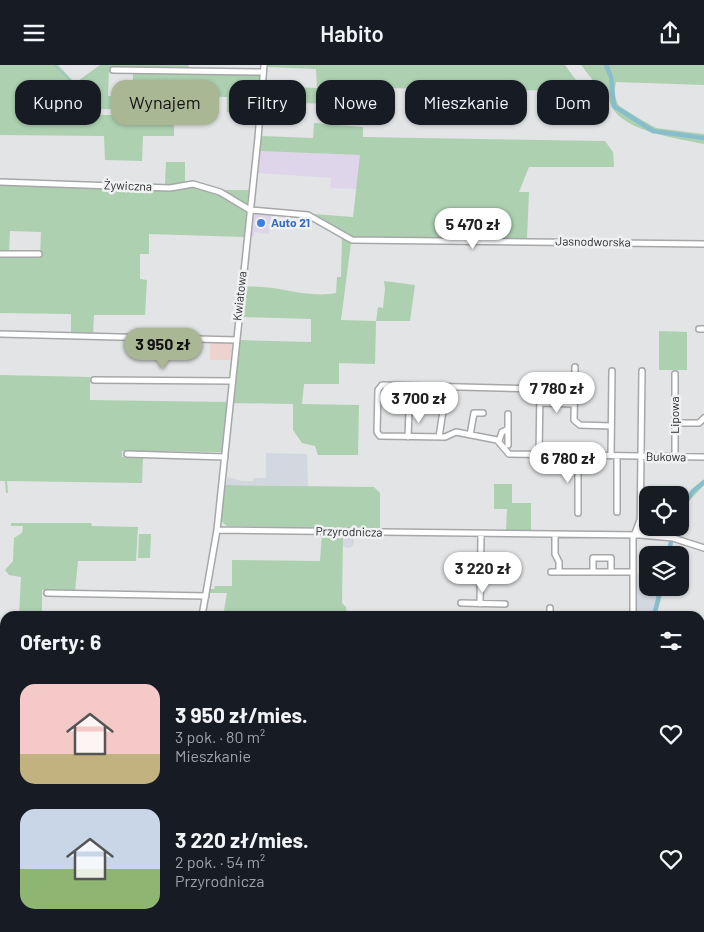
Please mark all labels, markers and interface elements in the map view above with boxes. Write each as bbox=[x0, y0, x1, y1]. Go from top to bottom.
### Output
icon: menu bbox=[20, 19, 48, 47]
icon: share bbox=[656, 19, 684, 47]
text: Habito bbox=[320, 20, 384, 46]
chip: Kupno bbox=[15, 80, 101, 125]
chip: Wynajem bbox=[111, 80, 219, 125]
chip: Filtry bbox=[229, 80, 306, 125]
chip: Nowe bbox=[316, 80, 395, 125]
chip: Mieszkanie bbox=[405, 80, 527, 125]
chip: Dom bbox=[537, 80, 609, 125]
street label: Żywiczna bbox=[104, 177, 152, 193]
pin: 5 470 zł bbox=[421, 207, 525, 250]
text: 5 470 zł bbox=[446, 214, 500, 233]
place label: Auto 21 bbox=[271, 215, 310, 229]
marker: Auto 21 bbox=[255, 217, 267, 229]
street label: Jasnodworska bbox=[555, 233, 631, 249]
street label: Kwiatowa bbox=[229, 270, 249, 322]
pin: 3 950 zł bbox=[111, 327, 215, 370]
text: 3 950 zł bbox=[135, 334, 191, 353]
pin: 7 780 zł bbox=[505, 371, 609, 414]
text: 7 780 zł bbox=[530, 378, 584, 397]
pin: 3 700 zł bbox=[367, 381, 471, 424]
text: 3 700 zł bbox=[391, 388, 447, 407]
street label: Lipowa bbox=[667, 396, 681, 434]
pin: 6 780 zł bbox=[516, 441, 620, 484]
text: 6 780 zł bbox=[540, 448, 596, 467]
street label: Bukowa bbox=[646, 449, 686, 463]
map controls bbox=[639, 486, 689, 596]
button: locate bbox=[639, 486, 689, 536]
street label: Przyrodnicza bbox=[315, 523, 383, 539]
button: layers bbox=[639, 546, 689, 596]
pin: 3 220 zł bbox=[431, 551, 535, 594]
text: 3 220 zł bbox=[455, 558, 511, 577]
icon: filters bbox=[657, 627, 685, 655]
text: Oferty: 6 bbox=[20, 629, 101, 654]
text: 3 950 zł/mies. bbox=[175, 702, 308, 727]
icon: home bbox=[60, 704, 120, 764]
icon: heart bbox=[657, 720, 685, 748]
text: 3 pok. · 80 m² bbox=[175, 727, 265, 746]
text: Mieszkanie bbox=[175, 746, 251, 765]
text: 3 220 zł/mies. bbox=[175, 827, 309, 852]
icon: home bbox=[60, 829, 120, 889]
icon: heart bbox=[657, 845, 685, 873]
text: 2 pok. · 54 m² bbox=[175, 852, 265, 871]
text: Przyrodnicza bbox=[175, 871, 264, 890]

